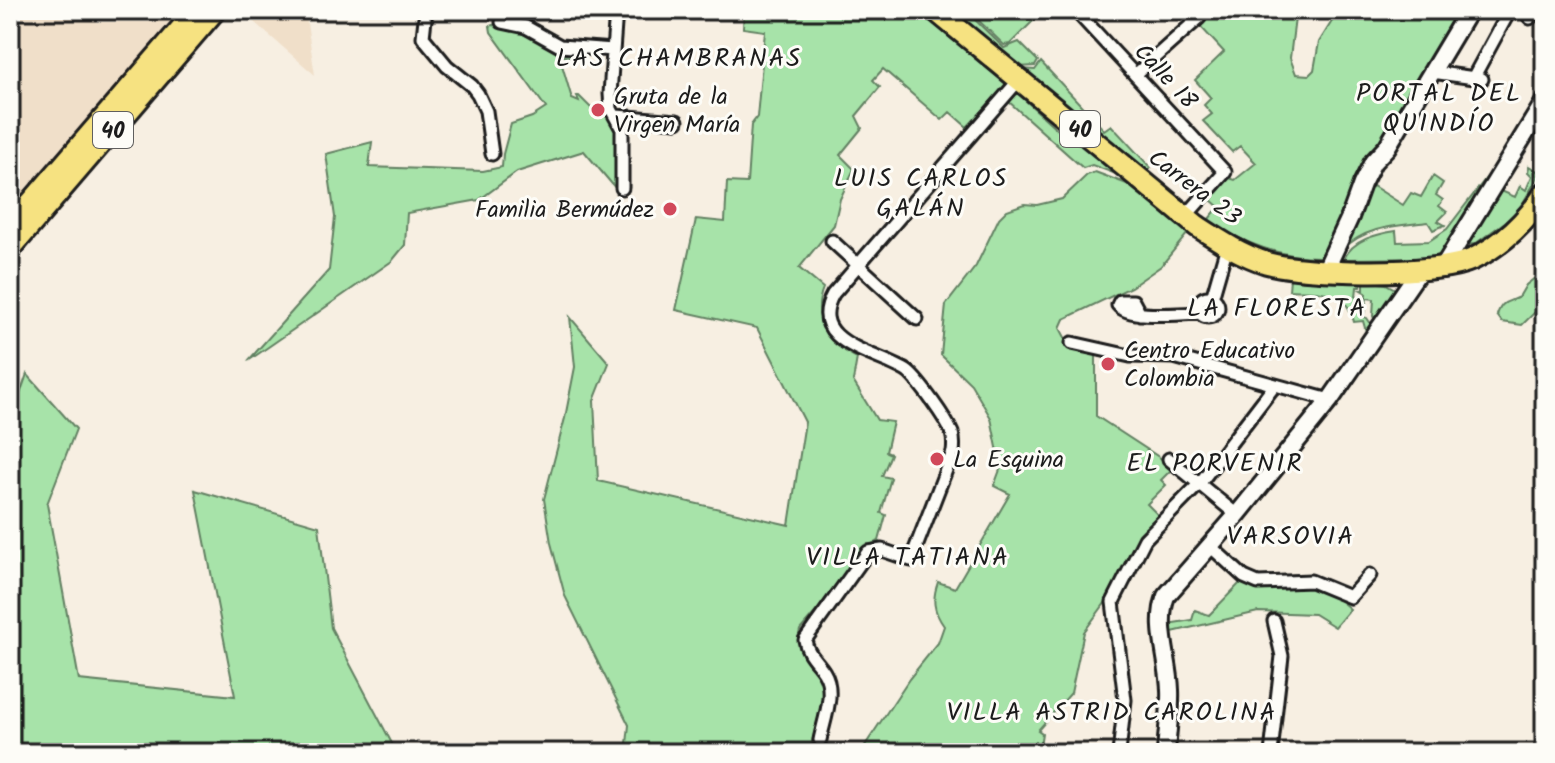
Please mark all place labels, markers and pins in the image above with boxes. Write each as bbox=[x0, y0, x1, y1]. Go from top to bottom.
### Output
place label: Gruta de la Virgen María bbox=[614, 78, 740, 145]
marker: Gruta de la Virgen María bbox=[589, 101, 607, 119]
place label: Familia Bermúdez bbox=[475, 191, 654, 230]
marker: Familia Bermúdez bbox=[661, 200, 679, 218]
place label: Centro Educativo Colombia bbox=[1124, 332, 1295, 399]
marker: Centro Educativo Colombia bbox=[1099, 355, 1117, 373]
place label: La Esquina bbox=[953, 441, 1064, 480]
marker: La Esquina bbox=[928, 450, 946, 468]

